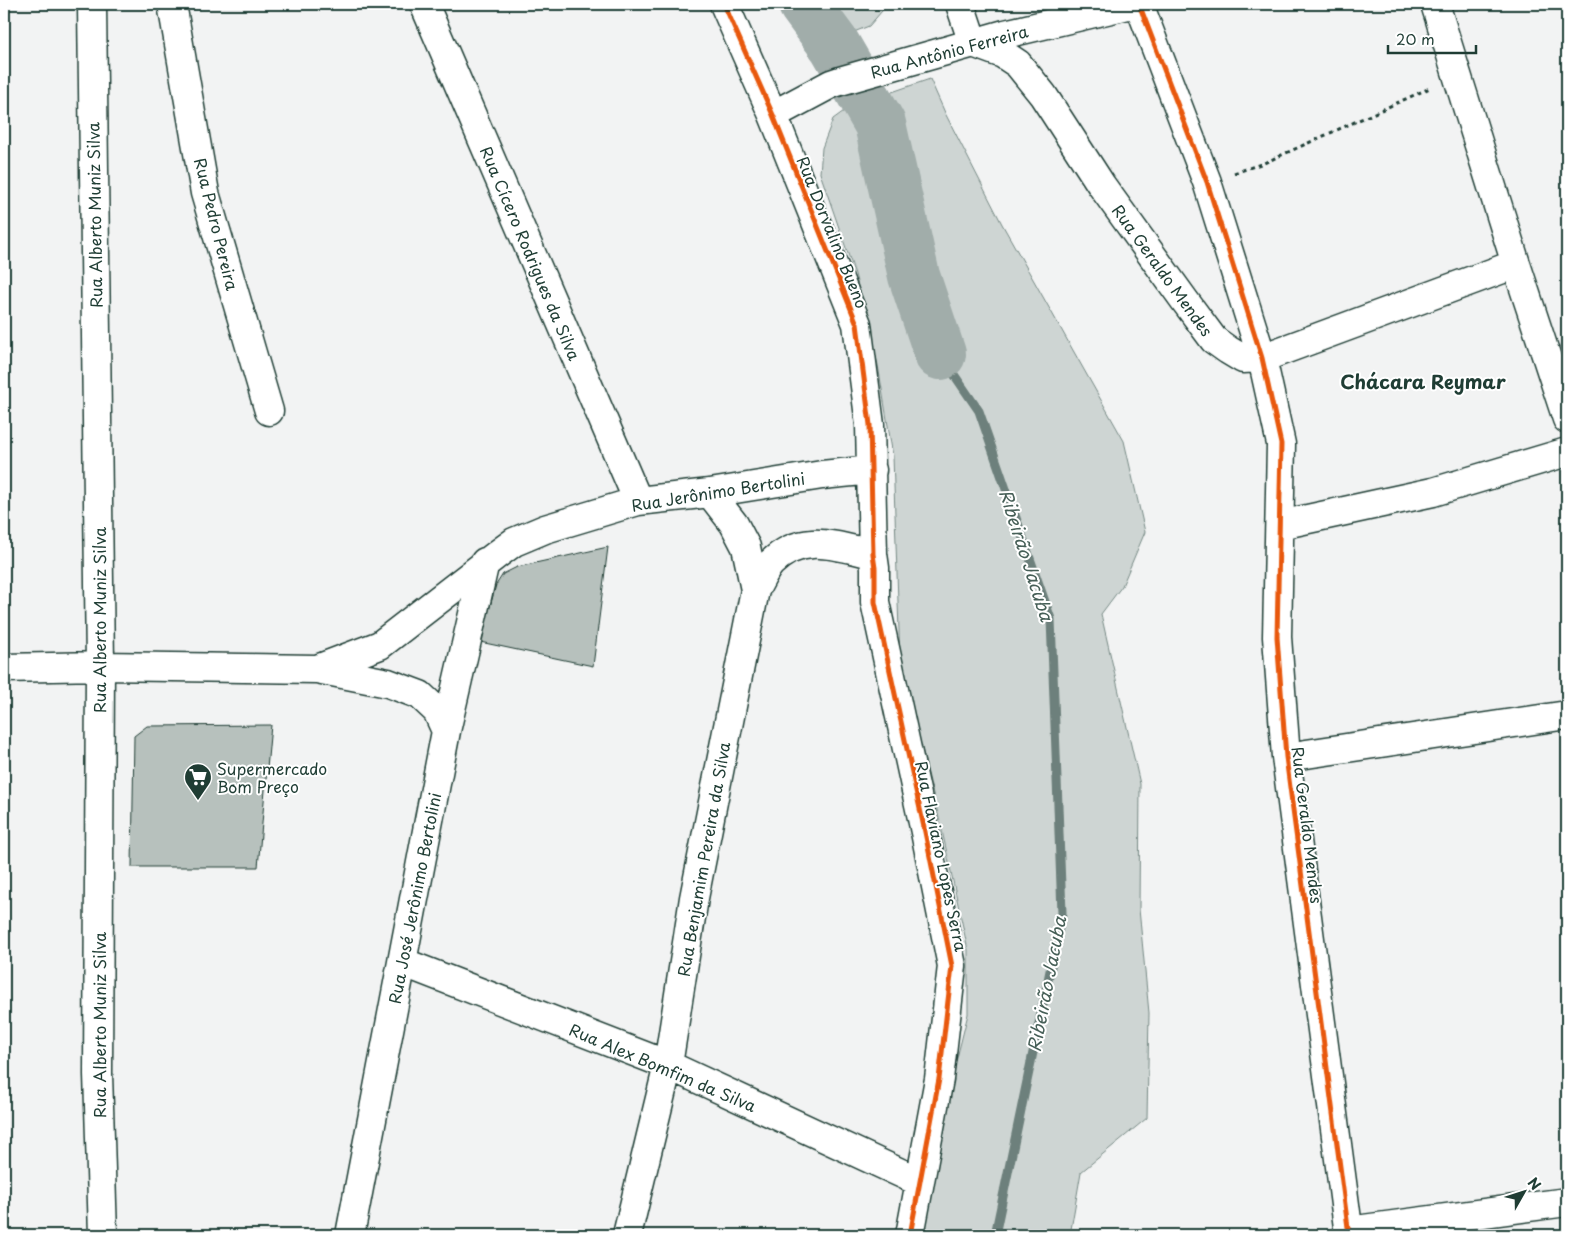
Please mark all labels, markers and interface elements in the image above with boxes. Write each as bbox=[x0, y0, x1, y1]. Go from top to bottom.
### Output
street label: Rua Antônio Ferreira bbox=[867, 18, 1031, 84]
scale bar bbox=[1388, 22, 1476, 54]
text: 20 m bbox=[1396, 27, 1435, 50]
street label: Rua Alberto Muniz Silva bbox=[80, 122, 108, 308]
street label: Rua Cícero Rodrigues da Silva bbox=[475, 142, 587, 364]
street label: Rua Dorvalino Bueno bbox=[792, 152, 874, 312]
street label: Rua Pedro Pereira bbox=[189, 155, 245, 293]
street label: Rua Geraldo Mendes bbox=[1107, 199, 1219, 341]
district label: Chácara Reymar bbox=[1340, 367, 1506, 395]
street label: Rua Jerônimo Bertolini bbox=[629, 465, 807, 517]
water label: Ribeirão Jacuba bbox=[993, 486, 1061, 625]
street label: Rua Alberto Muniz Silva bbox=[87, 527, 111, 713]
street label: Rua Benjamim Pereira da Silva bbox=[671, 740, 736, 978]
street label: Rua Geraldo Mendes bbox=[1286, 745, 1330, 905]
place label: Supermercado Bom Preço bbox=[217, 756, 327, 798]
street label: Rua Flaviano Lopes Serra bbox=[910, 759, 974, 953]
supermarket icon: Supermercado Bom Preço bbox=[183, 762, 213, 801]
street label: Rua José Jerônimo Bertolini bbox=[382, 790, 446, 1006]
water label: Ribeirão Jacuba bbox=[1020, 913, 1073, 1054]
street label: Rua Alberto Muniz Silva bbox=[87, 932, 111, 1118]
street label: Rua Alex Bomfim da Silva bbox=[566, 1017, 760, 1117]
north arrow bbox=[1498, 1166, 1548, 1216]
text: N bbox=[1523, 1173, 1546, 1194]

